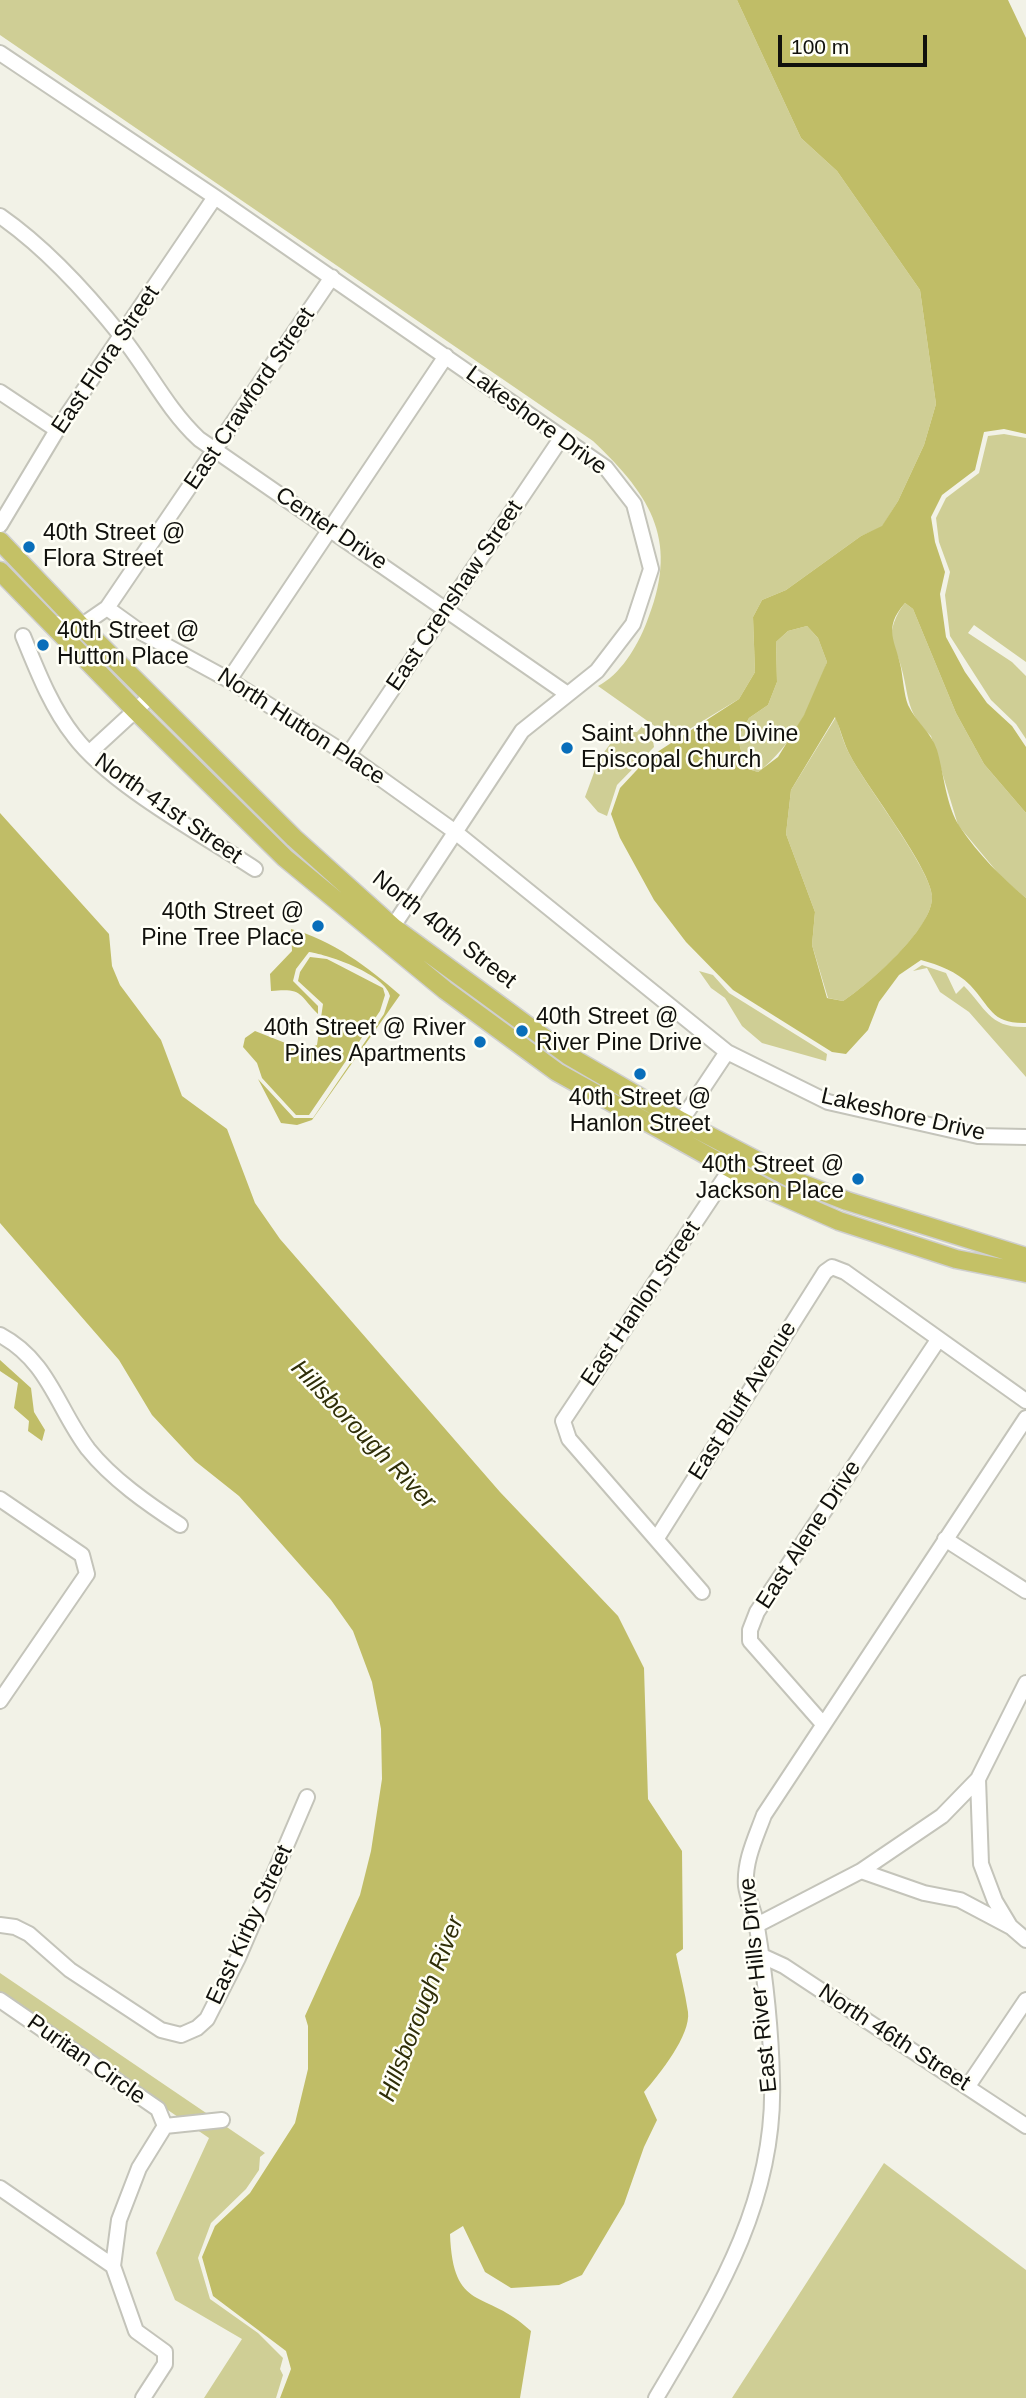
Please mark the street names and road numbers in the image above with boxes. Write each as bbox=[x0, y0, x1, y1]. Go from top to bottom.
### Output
street label: East Flora Street bbox=[46, 281, 166, 439]
street label: East Crawford Street bbox=[179, 303, 321, 495]
street label: Lakeshore Drive bbox=[460, 361, 612, 481]
street label: Center Drive bbox=[270, 481, 392, 577]
street label: East Crenshaw Street bbox=[381, 496, 529, 696]
street label: North Hutton Place bbox=[212, 663, 390, 791]
street label: North 41st Street bbox=[89, 748, 247, 870]
street label: North 40th Street bbox=[366, 865, 522, 995]
street label: Lakeshore Drive bbox=[818, 1083, 988, 1147]
street label: East Hanlon Street bbox=[576, 1216, 706, 1392]
street label: East Bluff Avenue bbox=[683, 1317, 803, 1485]
street label: East Alene Drive bbox=[751, 1456, 867, 1614]
street label: East Kirby Street bbox=[201, 1841, 299, 2009]
street label: East River Hills Drive bbox=[734, 1876, 784, 2094]
street label: North 46th Street bbox=[813, 1979, 975, 2097]
street label: Puritan Circle bbox=[22, 2009, 150, 2111]

